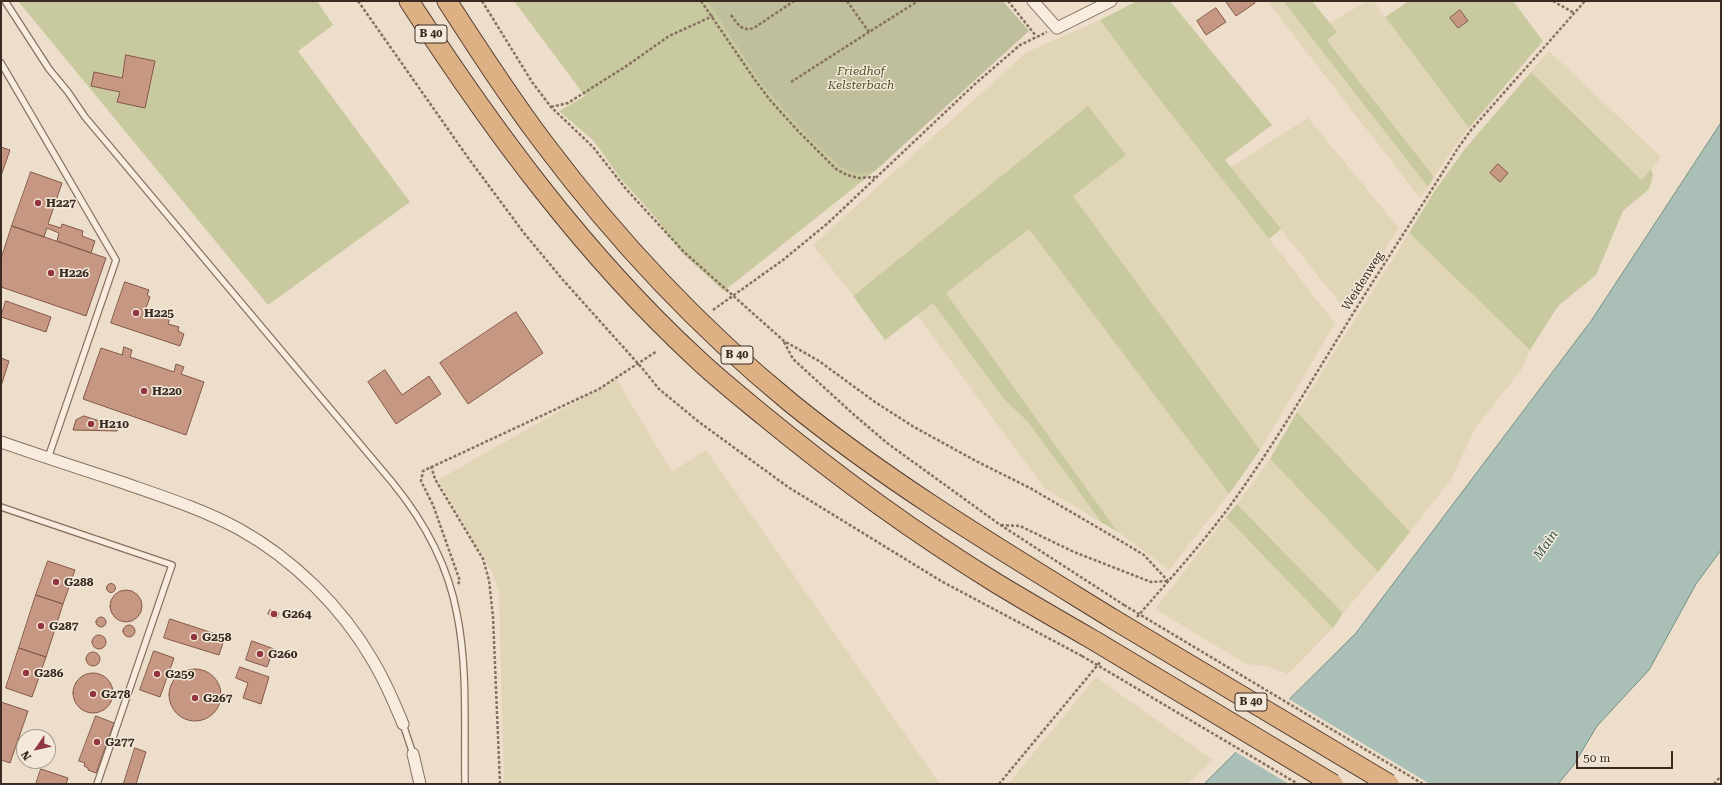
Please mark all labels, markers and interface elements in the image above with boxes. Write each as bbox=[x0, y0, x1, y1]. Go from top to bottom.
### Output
road number: B 40 bbox=[415, 25, 447, 43]
park label: Friedhof Kelsterbach bbox=[828, 64, 894, 92]
place label: H227 bbox=[46, 196, 76, 210]
marker: H227 bbox=[33, 198, 43, 208]
street label: Weidenweg bbox=[1339, 249, 1387, 313]
place label: H226 bbox=[59, 266, 89, 280]
marker: H226 bbox=[46, 268, 56, 278]
place label: H225 bbox=[144, 306, 174, 320]
marker: H225 bbox=[131, 308, 141, 318]
road number: B 40 bbox=[721, 346, 753, 364]
place label: H220 bbox=[152, 384, 182, 398]
marker: H220 bbox=[139, 386, 149, 396]
place label: H210 bbox=[99, 417, 129, 431]
marker: H210 bbox=[86, 419, 96, 429]
water label: Main bbox=[1530, 527, 1562, 563]
place label: G288 bbox=[64, 575, 93, 589]
marker: G288 bbox=[51, 577, 61, 587]
place label: G264 bbox=[282, 607, 311, 621]
marker: G264 bbox=[269, 609, 279, 619]
place label: G287 bbox=[49, 619, 78, 633]
marker: G287 bbox=[36, 621, 46, 631]
place label: G258 bbox=[202, 630, 231, 644]
marker: G258 bbox=[189, 632, 199, 642]
place label: G260 bbox=[268, 647, 297, 661]
marker: G260 bbox=[255, 649, 265, 659]
place label: G286 bbox=[34, 666, 63, 680]
place label: G259 bbox=[165, 667, 194, 681]
marker: G286 bbox=[21, 668, 31, 678]
marker: G259 bbox=[152, 669, 162, 679]
place label: G278 bbox=[101, 687, 130, 701]
marker: G278 bbox=[88, 689, 98, 699]
place label: G267 bbox=[203, 691, 232, 705]
marker: G267 bbox=[190, 693, 200, 703]
road number: B 40 bbox=[1235, 693, 1267, 711]
north arrow bbox=[16, 729, 56, 769]
place label: G277 bbox=[105, 735, 134, 749]
marker: G277 bbox=[92, 737, 102, 747]
scale bar bbox=[1578, 743, 1675, 769]
text: N bbox=[19, 748, 34, 763]
text: 50 m bbox=[1583, 751, 1610, 765]

